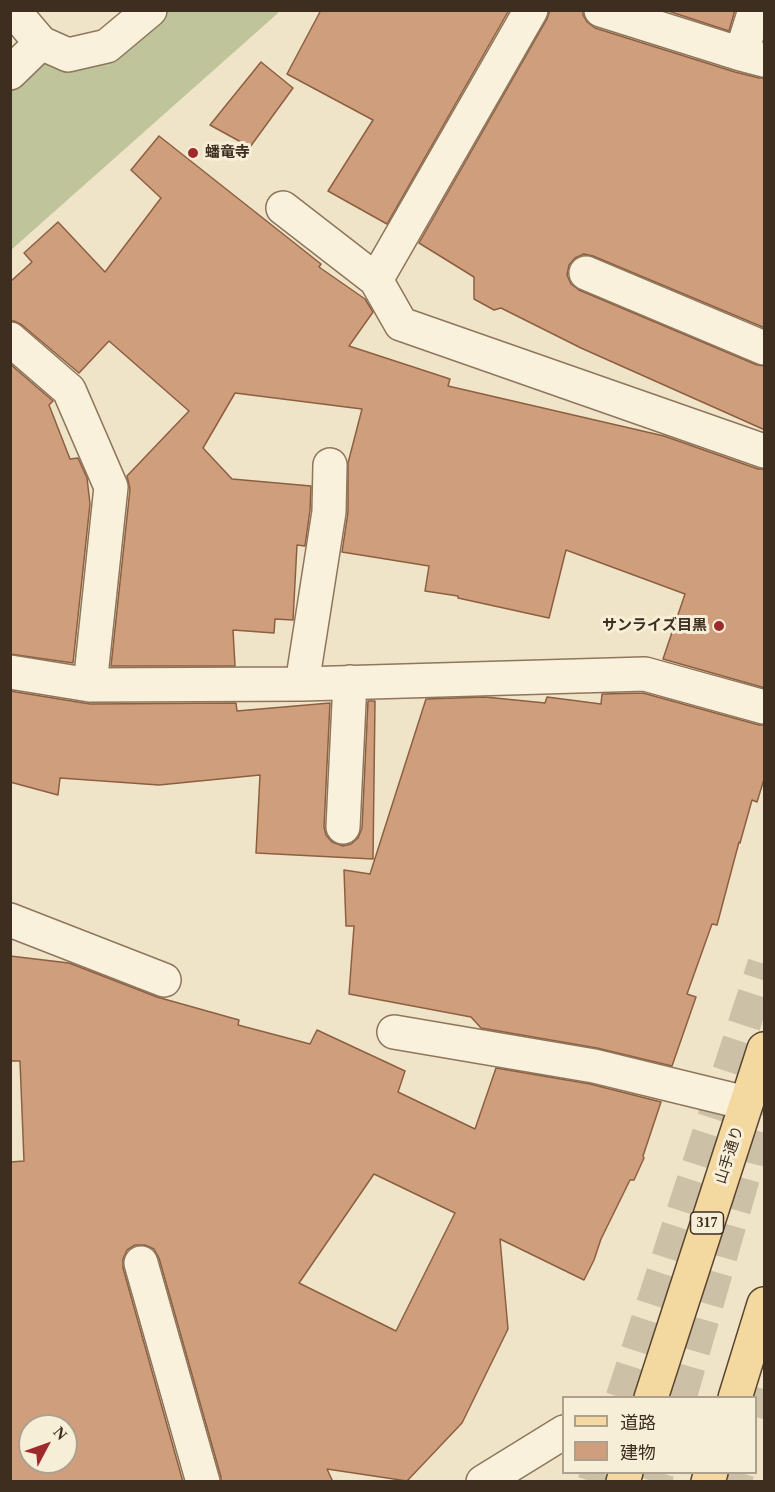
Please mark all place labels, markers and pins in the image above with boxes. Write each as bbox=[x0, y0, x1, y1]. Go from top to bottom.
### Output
place label: 蟠竜寺 bbox=[205, 144, 250, 162]
marker: 蟠竜寺 bbox=[186, 146, 200, 160]
place label: サンライズ目黒 bbox=[602, 617, 707, 635]
marker: サンライズ目黒 bbox=[712, 619, 726, 633]

